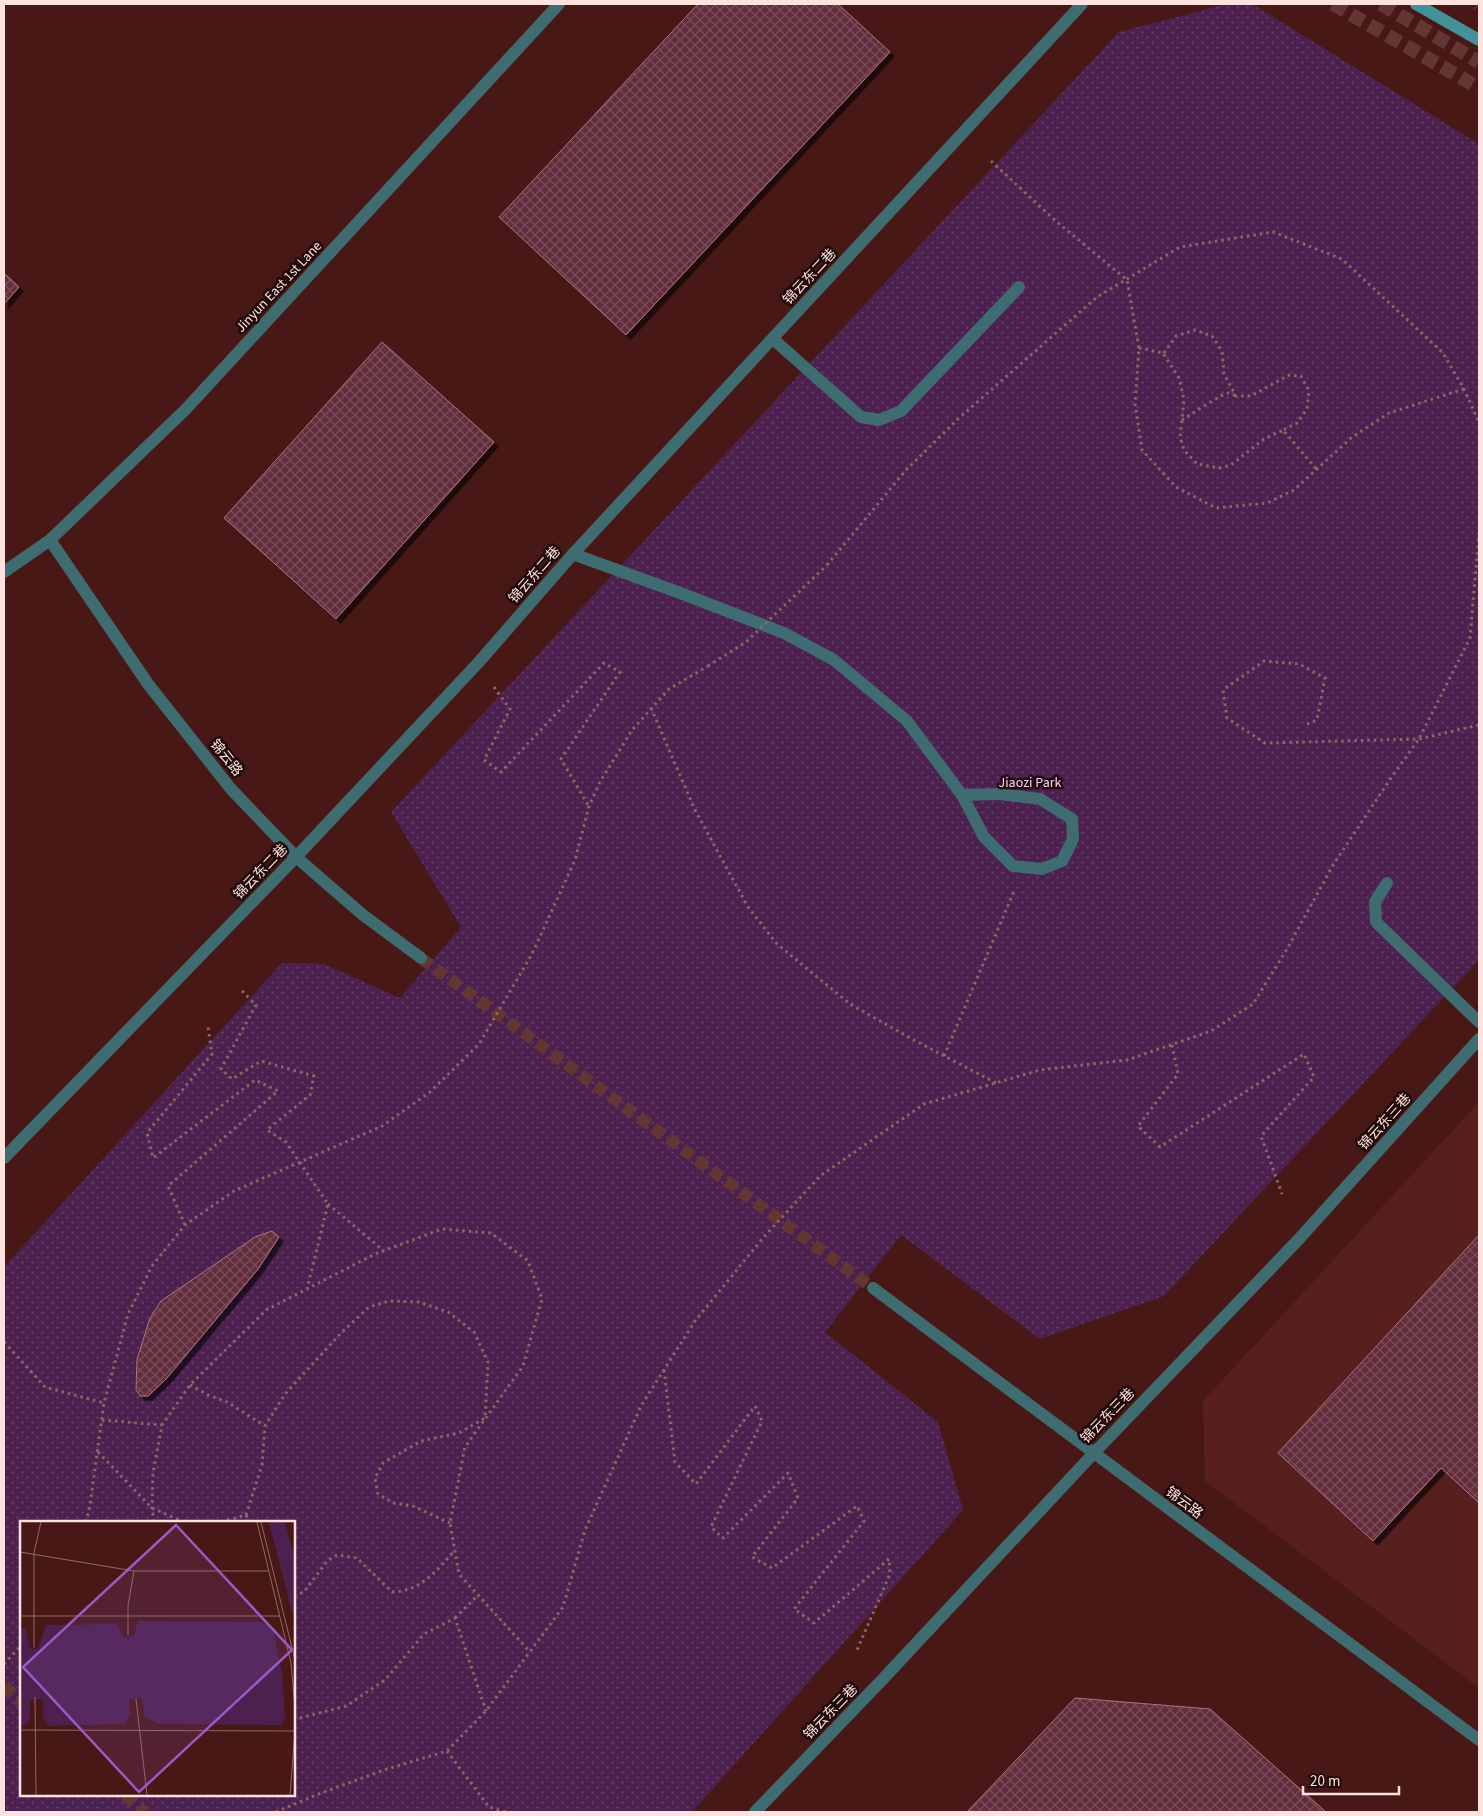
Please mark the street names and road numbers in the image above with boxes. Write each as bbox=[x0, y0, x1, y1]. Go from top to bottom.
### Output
street label: Jinyun East 1st Lane bbox=[231, 237, 327, 337]
street label: 锦云东二巷 bbox=[779, 245, 841, 309]
street label: 锦云东二巷 bbox=[504, 542, 566, 608]
street label: 锦云路 bbox=[205, 735, 247, 781]
street label: 锦云东二巷 bbox=[229, 840, 293, 904]
street label: 锦云东三巷 bbox=[1354, 1089, 1416, 1155]
street label: 锦云东三巷 bbox=[1076, 1384, 1140, 1448]
street label: 锦云路 bbox=[1161, 1482, 1207, 1524]
street label: 锦云东三巷 bbox=[799, 1680, 863, 1744]

